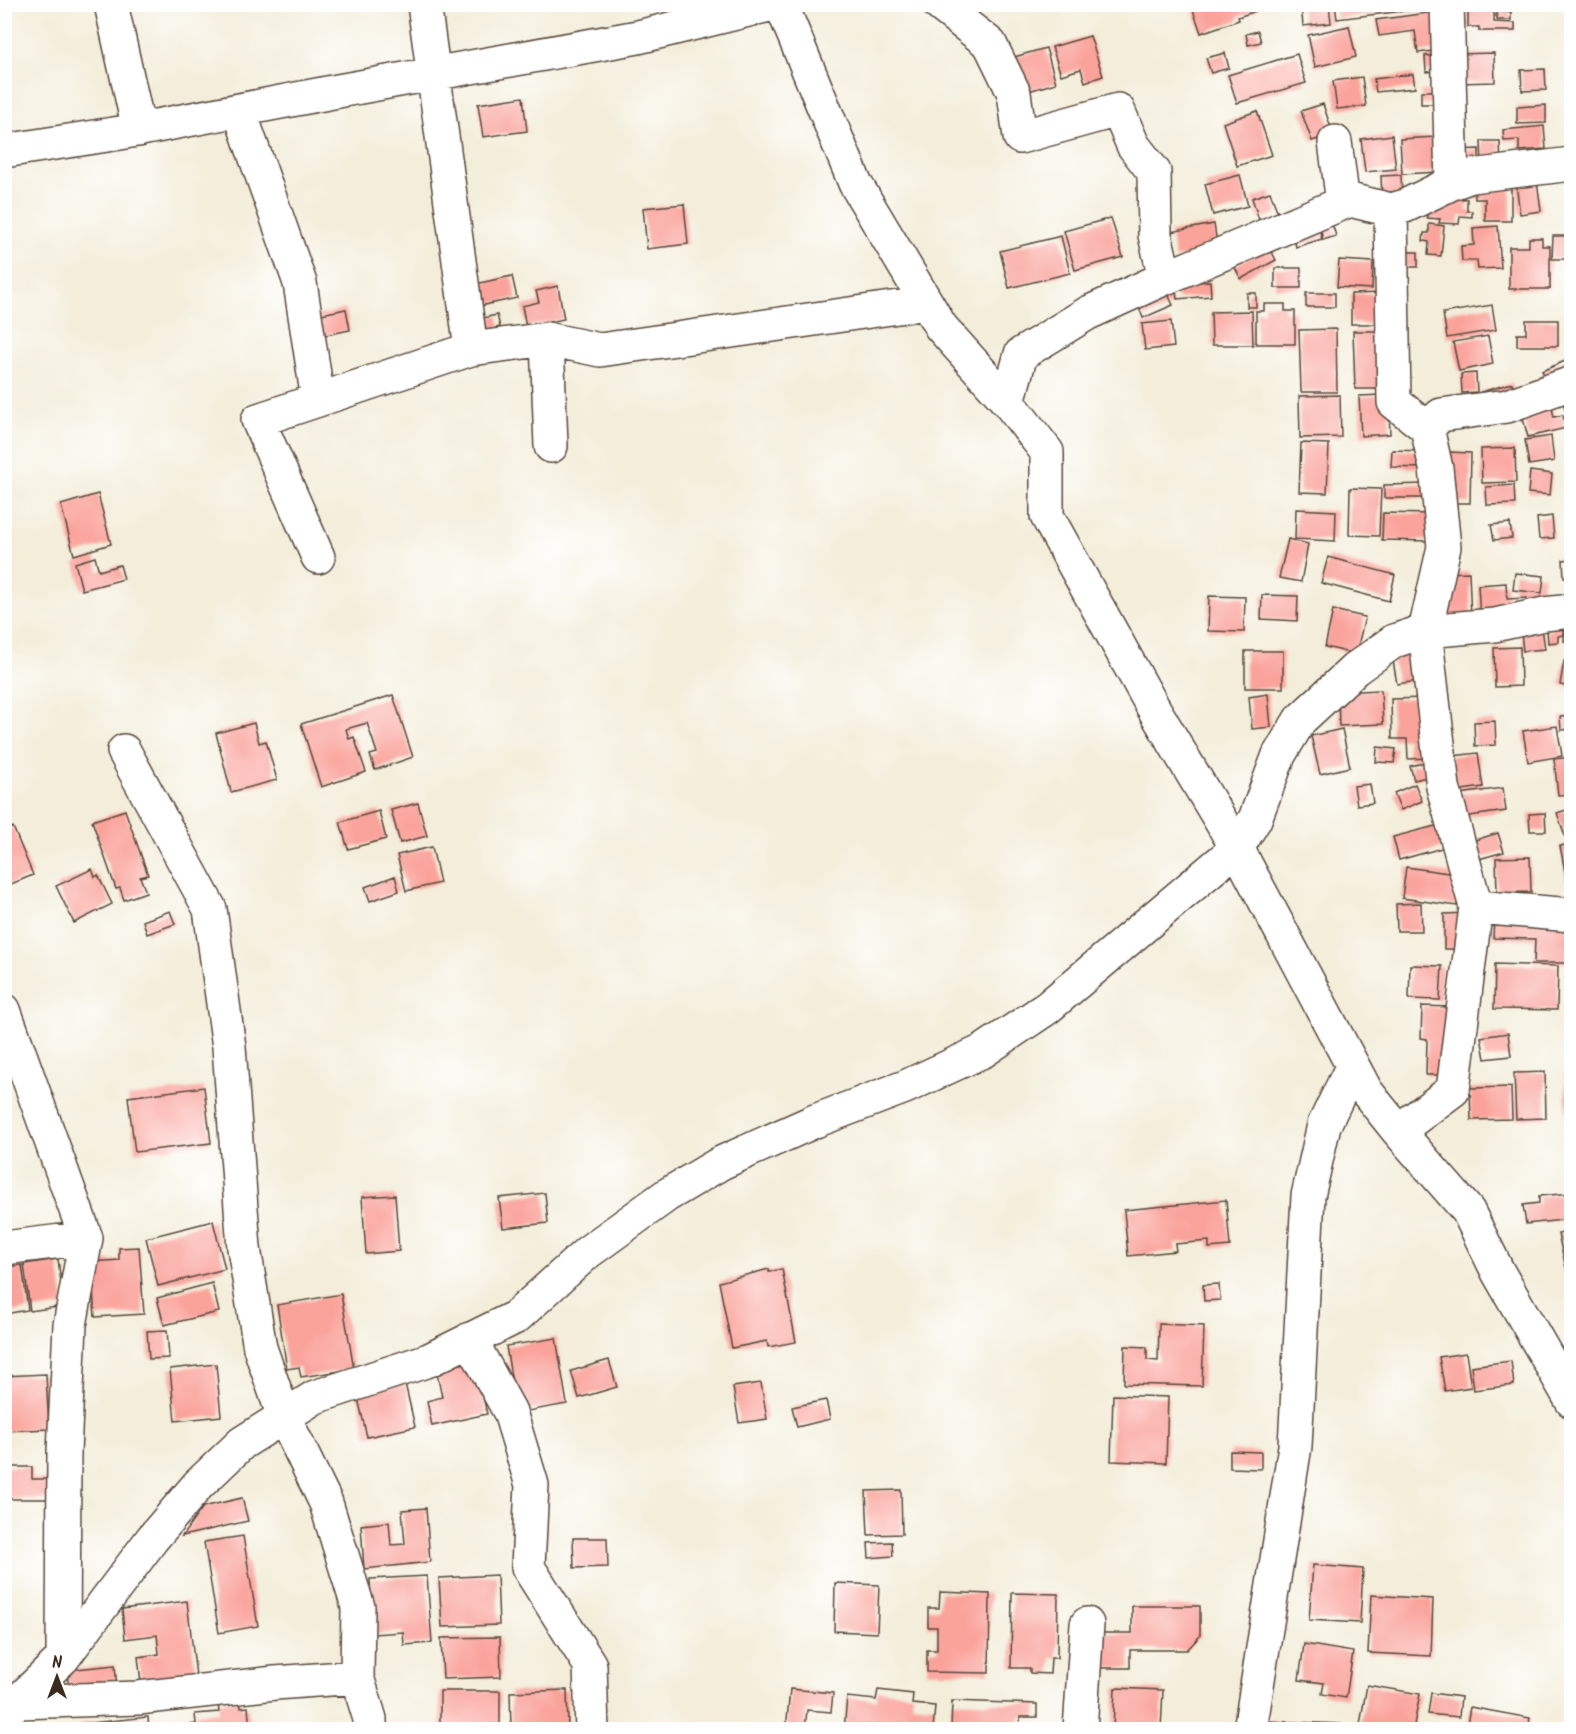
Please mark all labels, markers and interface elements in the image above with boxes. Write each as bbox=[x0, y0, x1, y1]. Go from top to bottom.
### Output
north arrow bbox=[27, 1647, 87, 1707]
text: N bbox=[52, 1651, 62, 1676]

